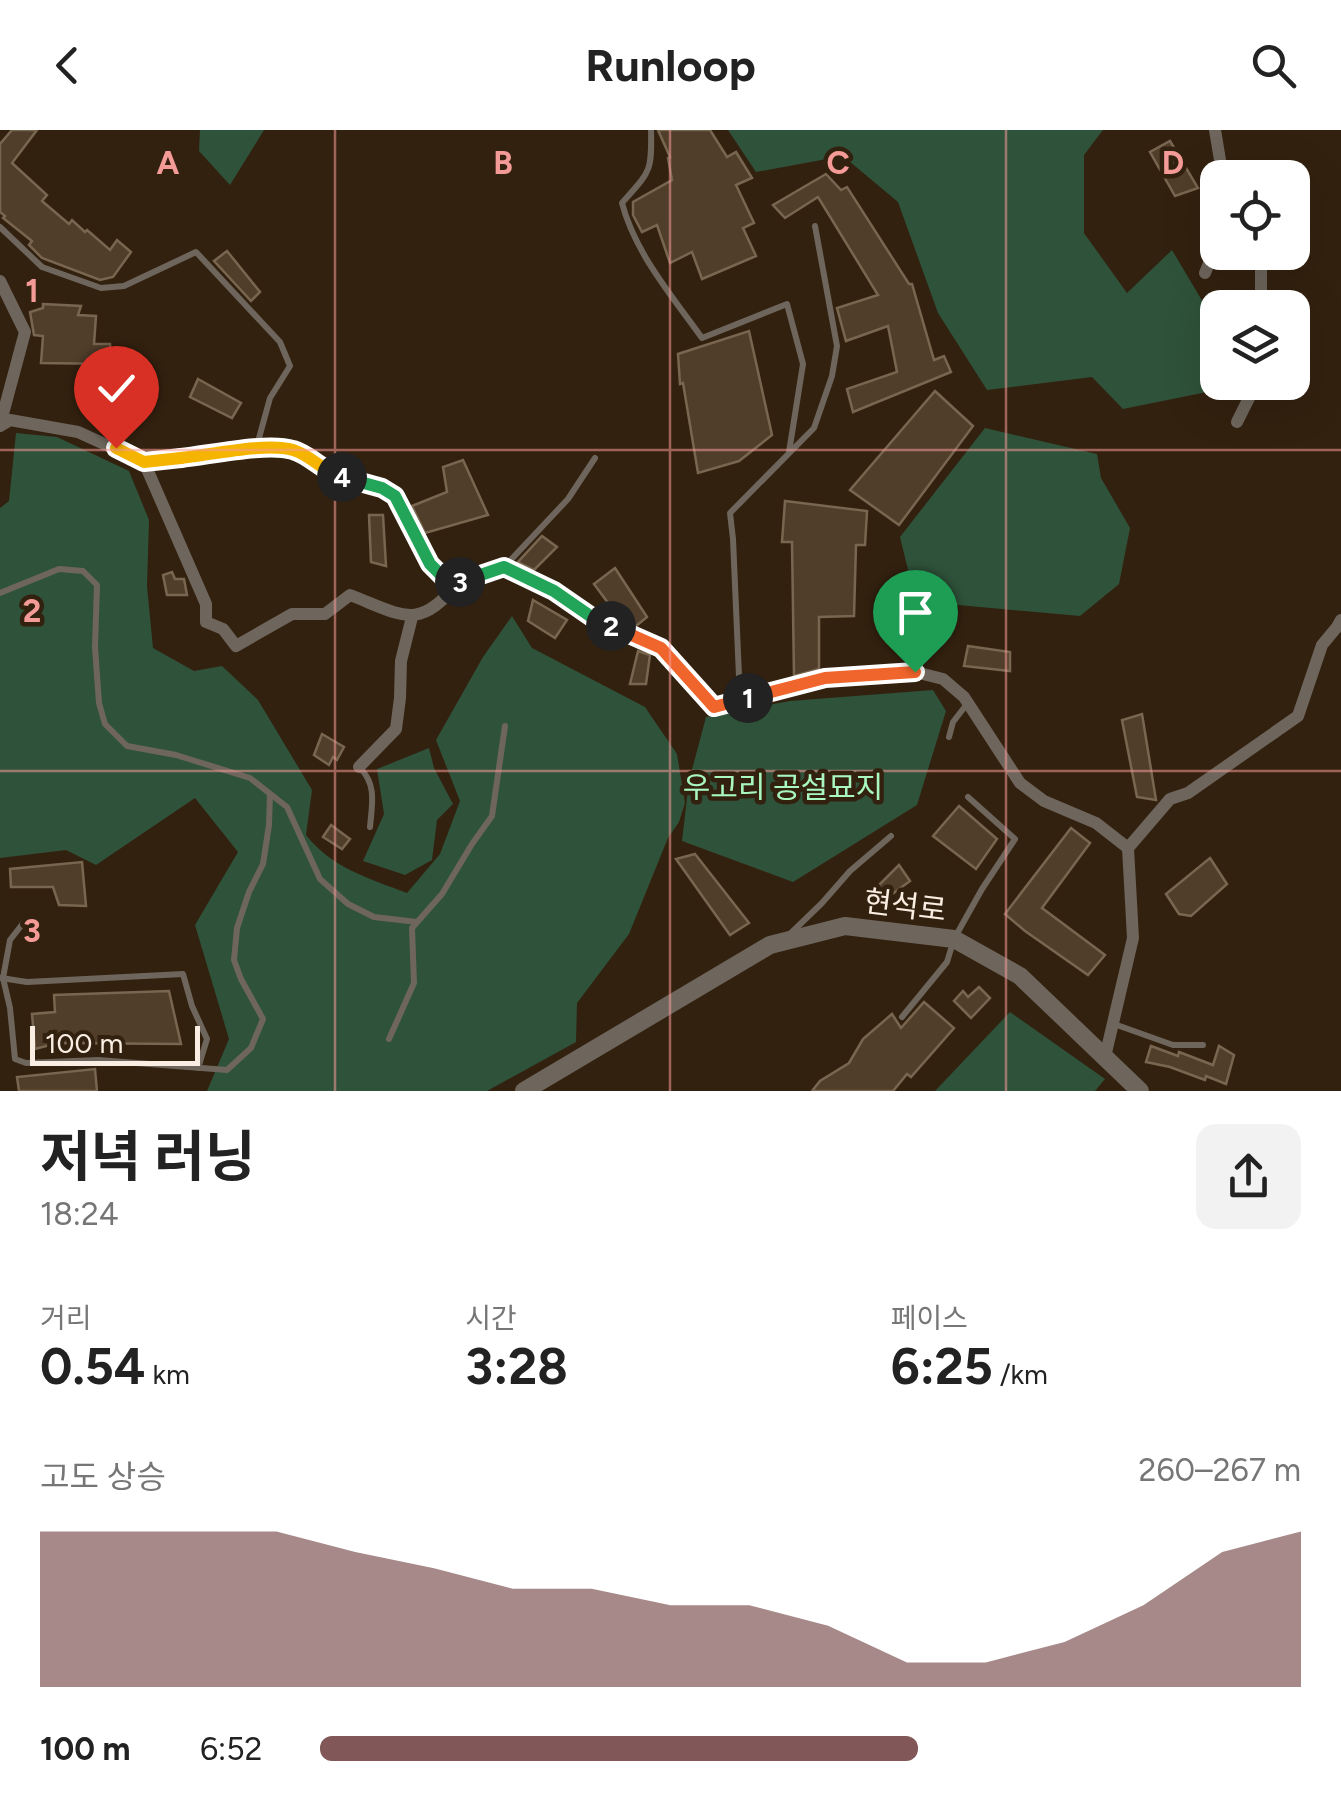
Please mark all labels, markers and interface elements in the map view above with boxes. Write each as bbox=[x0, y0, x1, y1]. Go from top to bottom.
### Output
icon: back bbox=[40, 38, 95, 93]
text: Runloop bbox=[585, 38, 756, 92]
icon: search bbox=[1246, 38, 1301, 93]
text: A bbox=[157, 144, 180, 182]
text: B bbox=[493, 144, 513, 182]
text: C bbox=[826, 144, 850, 182]
text: D bbox=[1162, 144, 1184, 182]
map controls bbox=[1200, 160, 1310, 400]
button: locate bbox=[1200, 160, 1310, 270]
text: 1 bbox=[25, 272, 39, 310]
button: layers bbox=[1200, 290, 1310, 400]
pin bbox=[74, 346, 159, 449]
icon: check bbox=[89, 361, 144, 416]
pin: 4 bbox=[317, 452, 367, 502]
text: 4 bbox=[333, 460, 351, 494]
pin: 3 bbox=[435, 557, 485, 607]
text: 3 bbox=[452, 565, 468, 599]
pin bbox=[873, 570, 958, 673]
icon: arrive bbox=[888, 585, 943, 640]
text: 2 bbox=[23, 592, 41, 630]
pin: 2 bbox=[586, 601, 636, 651]
text: 2 bbox=[603, 609, 619, 643]
pin: 1 bbox=[723, 673, 773, 723]
text: 1 bbox=[742, 681, 754, 715]
park label: 우고리 공설묘지 bbox=[683, 769, 883, 806]
street label: 현석로 bbox=[862, 882, 948, 929]
text: 3 bbox=[23, 912, 41, 950]
scale bar bbox=[30, 1021, 200, 1066]
text: 100 m bbox=[45, 1026, 123, 1060]
text: 저녁 러닝 bbox=[40, 1124, 256, 1190]
button: share bbox=[1196, 1124, 1301, 1229]
text: 18:24 bbox=[40, 1195, 119, 1233]
text: 거리 bbox=[40, 1301, 92, 1335]
text: 시간 bbox=[465, 1301, 517, 1335]
text: 페이스 bbox=[891, 1301, 968, 1335]
text: 0.54 bbox=[40, 1336, 146, 1397]
text: 3:28 bbox=[465, 1336, 568, 1397]
text: 6:25 bbox=[891, 1336, 993, 1397]
text: km bbox=[146, 1357, 190, 1391]
text: /km bbox=[993, 1357, 1048, 1391]
text: 260–267 m bbox=[1139, 1451, 1301, 1489]
text: 고도 상승 bbox=[40, 1458, 166, 1496]
text: 100 m bbox=[40, 1730, 131, 1768]
text: 6:52 bbox=[200, 1730, 263, 1768]

